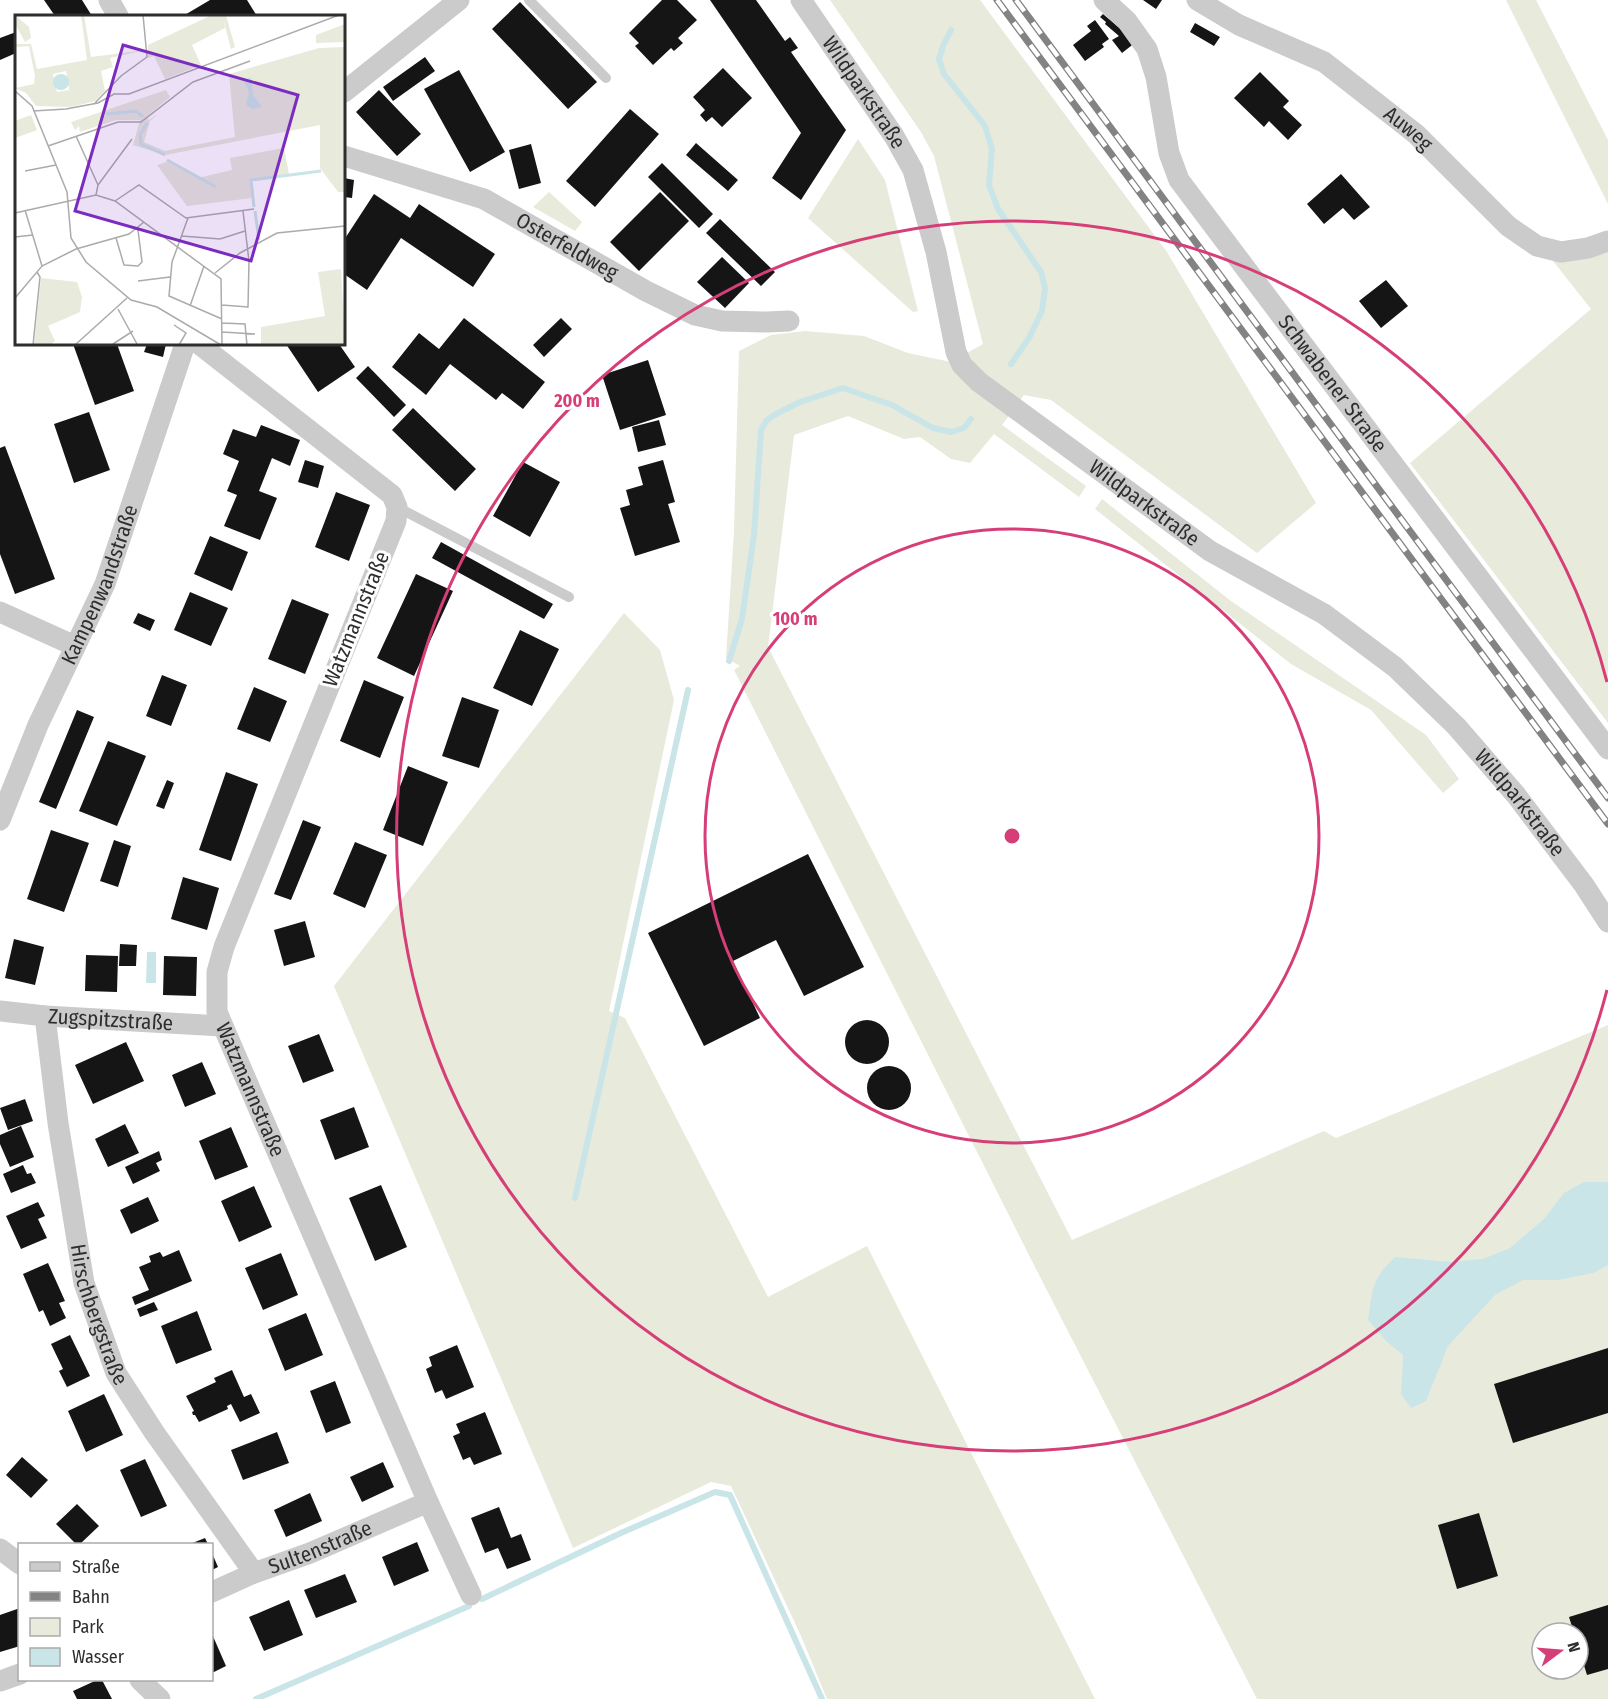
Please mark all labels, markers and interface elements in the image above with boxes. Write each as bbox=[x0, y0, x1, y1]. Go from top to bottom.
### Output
inset map bbox=[15, 15, 345, 345]
street label: Wildparkstraße bbox=[817, 31, 911, 153]
street label: Auweg bbox=[1379, 101, 1438, 156]
street label: Osterfeldweg bbox=[511, 207, 623, 286]
street label: Schwabener Straße bbox=[1272, 310, 1393, 458]
text: 200 m bbox=[553, 390, 600, 412]
street label: Wildparkstraße bbox=[1084, 454, 1205, 552]
street label: Kampenwandstraße bbox=[56, 501, 144, 669]
street label: Watzmannstraße bbox=[317, 548, 395, 690]
text: 100 m bbox=[773, 608, 817, 630]
street label: Wildparkstraße bbox=[1469, 744, 1571, 862]
centre of rings bbox=[1002, 826, 1022, 846]
street label: Zugspitzstraße bbox=[47, 1003, 174, 1036]
street label: Watzmannstraße bbox=[210, 1019, 291, 1161]
street label: Hirschbergstraße bbox=[65, 1242, 133, 1390]
street label: Sultenstraße bbox=[265, 1515, 376, 1580]
legend bbox=[18, 1543, 213, 1681]
text: Straße bbox=[72, 1556, 120, 1578]
text: Bahn bbox=[72, 1586, 110, 1608]
text: Park bbox=[72, 1616, 105, 1638]
north arrow bbox=[1530, 1621, 1590, 1681]
text: N bbox=[1563, 1640, 1584, 1654]
text: Wasser bbox=[72, 1646, 125, 1668]

